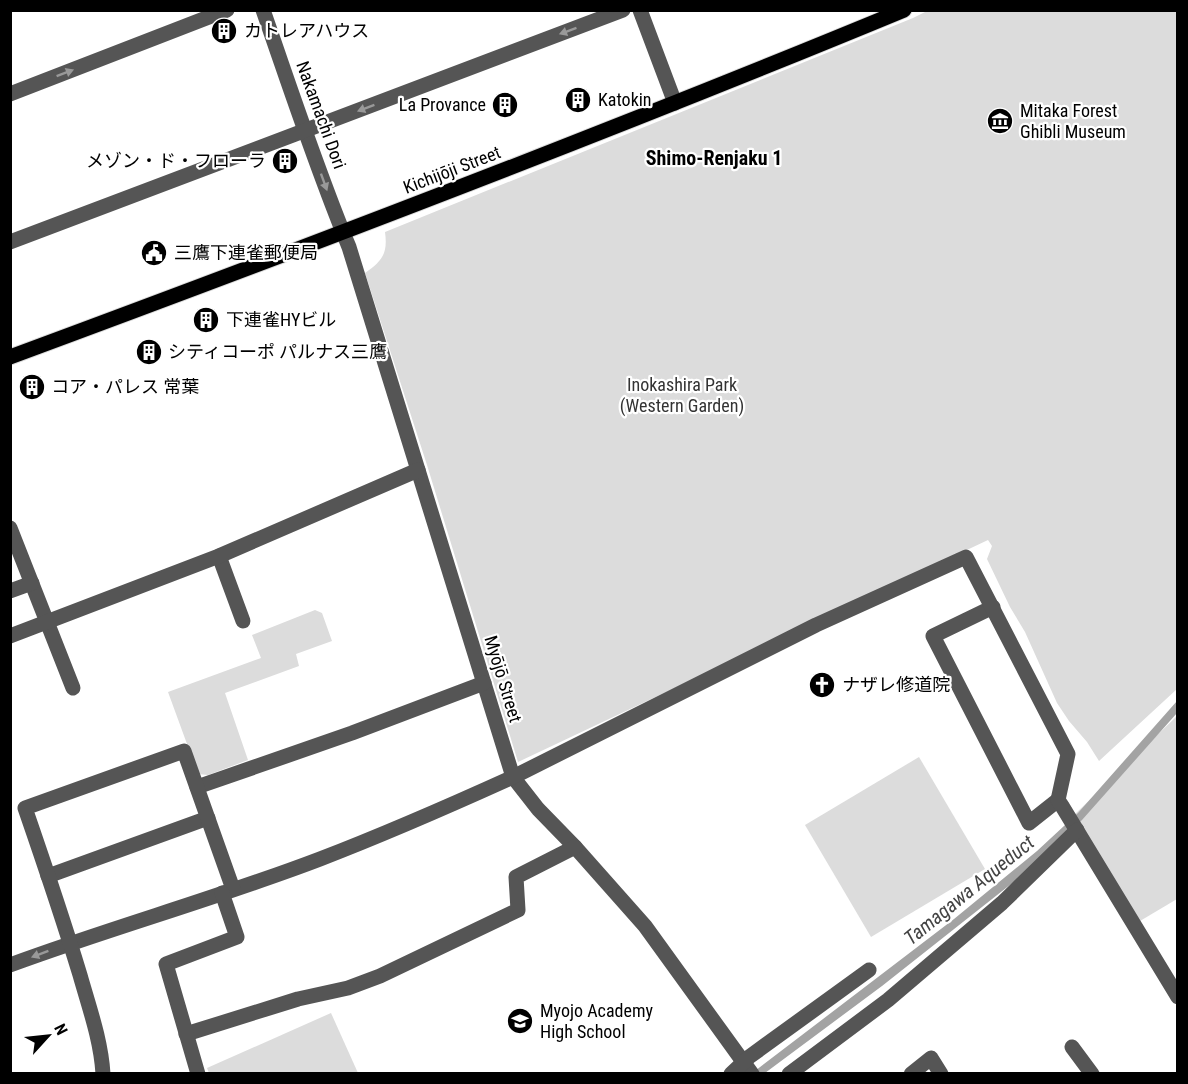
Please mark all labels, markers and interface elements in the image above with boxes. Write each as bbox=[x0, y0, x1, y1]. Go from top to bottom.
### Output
building icon: カトレアハウス bbox=[209, 16, 239, 46]
place label: カトレアハウス bbox=[244, 20, 369, 41]
one-way arrow bbox=[559, 27, 577, 37]
street label: Nakamachi Dori bbox=[292, 58, 351, 171]
one-way arrow bbox=[56, 68, 74, 78]
building icon: Katokin bbox=[563, 85, 593, 115]
place label: Katokin bbox=[598, 89, 652, 110]
building icon: La Provance bbox=[490, 90, 520, 120]
place label: La Provance bbox=[399, 94, 486, 115]
place label: Mitaka Forest Ghibli Museum bbox=[1020, 100, 1126, 142]
one-way arrow bbox=[357, 103, 375, 113]
museum icon: Mitaka Forest Ghibli Museum bbox=[985, 106, 1015, 136]
street label: Kichijōji Street bbox=[400, 141, 503, 198]
building icon: メゾン・ド・フローラ bbox=[270, 146, 300, 176]
district label: Shimo-Renjaku 1 bbox=[646, 146, 782, 170]
place label: メゾン・ド・フローラ bbox=[86, 150, 266, 171]
one-way arrow bbox=[320, 173, 329, 191]
public building icon: 三鷹下連雀郵便局 bbox=[139, 238, 169, 268]
place label: 三鷹下連雀郵便局 bbox=[174, 242, 318, 263]
building icon: 下連雀HYビル bbox=[191, 305, 221, 335]
place label: 下連雀HYビル bbox=[226, 309, 336, 330]
building icon: シティコーポ パルナス三鷹 bbox=[134, 337, 164, 367]
place label: シティコーポ パルナス三鷹 bbox=[168, 341, 387, 362]
building icon: コア・パレス 常葉 bbox=[17, 372, 47, 402]
park label: Inokashira Park (Western Garden) bbox=[620, 374, 744, 417]
place label: コア・パレス 常葉 bbox=[51, 376, 199, 397]
street label: Myōjō Street bbox=[480, 633, 527, 725]
church icon: ナザレ修道院 bbox=[807, 670, 837, 700]
place label: ナザレ修道院 bbox=[842, 674, 950, 695]
water label: Tamagawa Aqueduct bbox=[899, 830, 1039, 950]
one-way arrow bbox=[31, 950, 49, 960]
place label: Myojo Academy High School bbox=[540, 1000, 653, 1042]
north arrow bbox=[18, 1006, 78, 1066]
school or university icon: Myojo Academy High School bbox=[505, 1006, 535, 1036]
text: N bbox=[50, 1021, 72, 1038]

